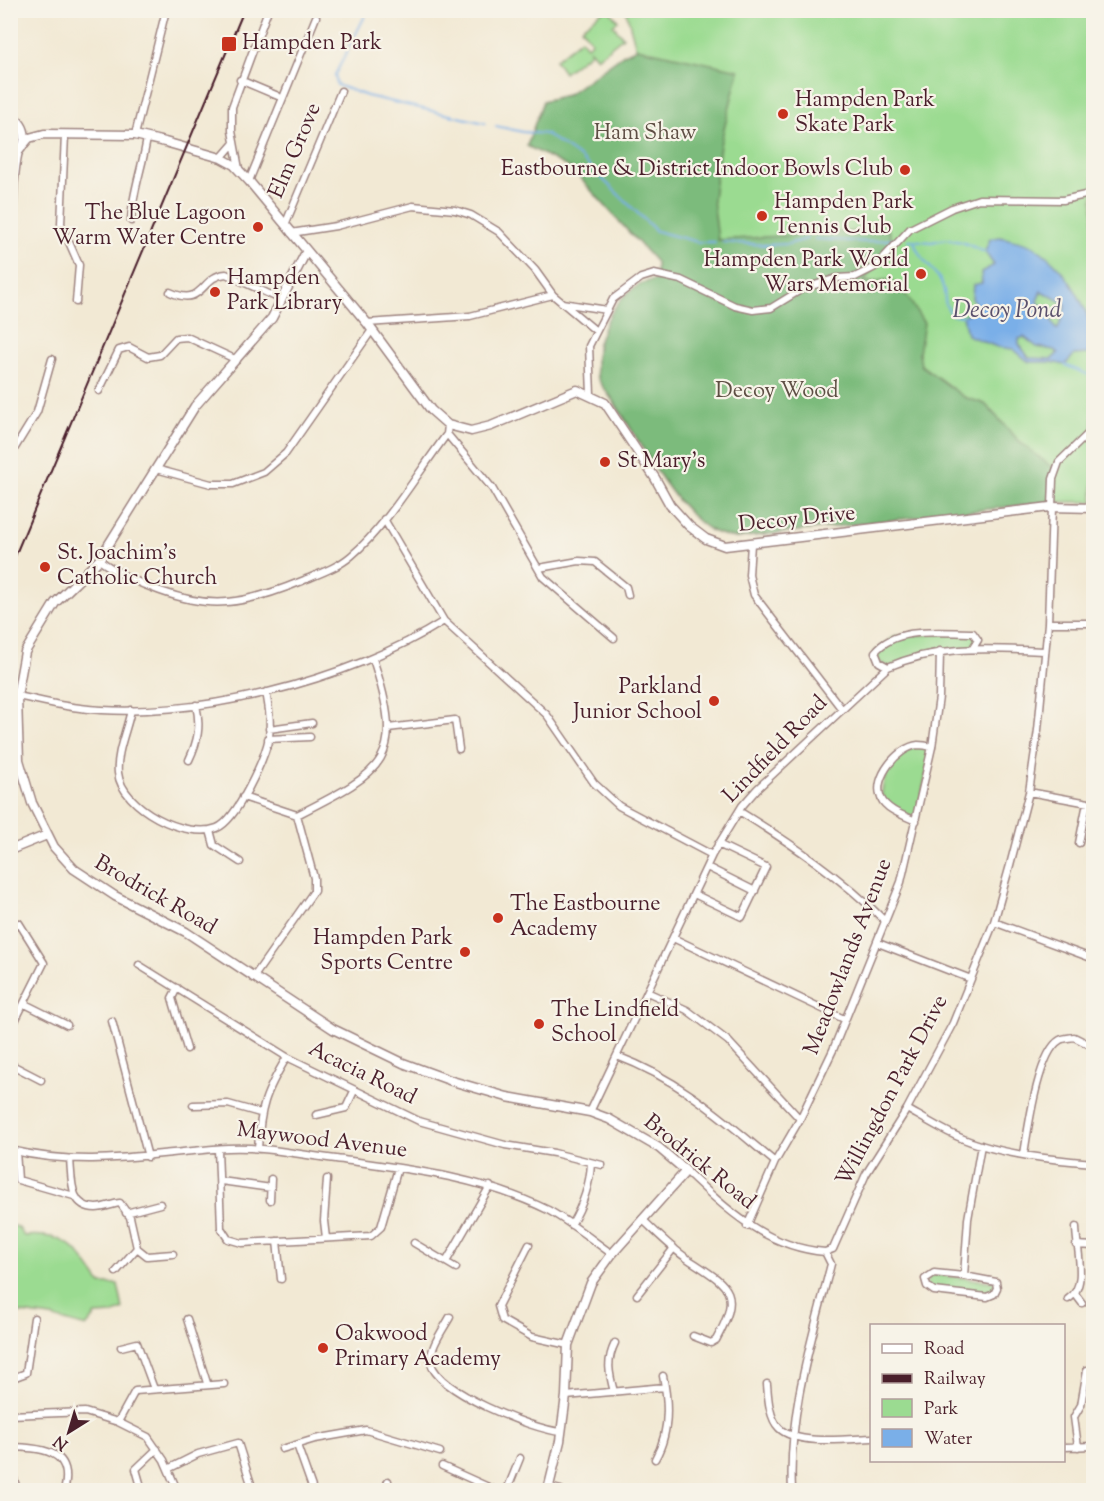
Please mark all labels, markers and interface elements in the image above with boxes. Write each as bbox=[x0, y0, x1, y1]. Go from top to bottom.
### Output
place label: Hampden Park bbox=[242, 28, 382, 60]
marker: Hampden Park bbox=[220, 35, 238, 53]
place label: Hampden Park Skate Park bbox=[795, 85, 935, 142]
street label: Elm Grove bbox=[262, 98, 330, 204]
marker: Hampden Park Skate Park bbox=[776, 107, 790, 121]
park label: Ham Shaw bbox=[594, 118, 697, 150]
place label: Eastbourne & District Indoor Bowls Club bbox=[501, 154, 893, 186]
marker: Eastbourne & District Indoor Bowls Club bbox=[898, 163, 912, 177]
place label: Hampden Park Tennis Club bbox=[774, 187, 914, 244]
place label: The Blue Lagoon Warm Water Centre bbox=[52, 198, 246, 255]
marker: Hampden Park Tennis Club bbox=[755, 209, 769, 223]
marker: The Blue Lagoon Warm Water Centre bbox=[251, 220, 265, 234]
place label: Hampden Park World Wars Memorial bbox=[704, 245, 909, 302]
place label: Hampden Park Library bbox=[227, 263, 342, 320]
marker: Hampden Park World Wars Memorial bbox=[914, 267, 928, 281]
marker: Hampden Park Library bbox=[208, 285, 222, 299]
water label: Decoy Pond bbox=[952, 294, 1062, 328]
park label: Decoy Wood bbox=[715, 376, 839, 408]
place label: St Mary's bbox=[617, 446, 705, 478]
marker: St Mary's bbox=[598, 455, 612, 469]
street label: Decoy Drive bbox=[737, 498, 857, 542]
place label: St. Joachim's Catholic Church bbox=[57, 538, 218, 595]
marker: St. Joachim's Catholic Church bbox=[38, 560, 52, 574]
place label: Parkland Junior School bbox=[572, 672, 702, 729]
street label: Lindfield Road bbox=[716, 689, 836, 811]
marker: Parkland Junior School bbox=[707, 694, 721, 708]
street label: Brodrick Road bbox=[88, 848, 222, 944]
street label: Meadowlands Avenue bbox=[797, 854, 901, 1060]
place label: The Eastbourne Academy bbox=[510, 889, 661, 946]
marker: The Eastbourne Academy bbox=[491, 911, 505, 925]
place label: Hampden Park Sports Centre bbox=[313, 923, 453, 980]
marker: Hampden Park Sports Centre bbox=[458, 945, 472, 959]
street label: Willingdon Park Drive bbox=[829, 989, 957, 1193]
place label: The Lindfield School bbox=[551, 995, 679, 1052]
marker: The Lindfield School bbox=[532, 1017, 546, 1031]
street label: Acacia Road bbox=[302, 1034, 422, 1114]
street label: Brodrick Road bbox=[636, 1108, 762, 1218]
street label: Maywood Avenue bbox=[235, 1115, 409, 1167]
place label: Oakwood Primary Academy bbox=[335, 1319, 501, 1376]
legend bbox=[870, 1324, 1065, 1462]
text: Road bbox=[924, 1337, 964, 1363]
marker: Oakwood Primary Academy bbox=[316, 1341, 330, 1355]
text: Railway bbox=[924, 1367, 986, 1393]
text: Park bbox=[924, 1397, 959, 1423]
north arrow bbox=[39, 1402, 99, 1462]
text: Water bbox=[924, 1427, 973, 1453]
text: N bbox=[49, 1429, 74, 1455]

